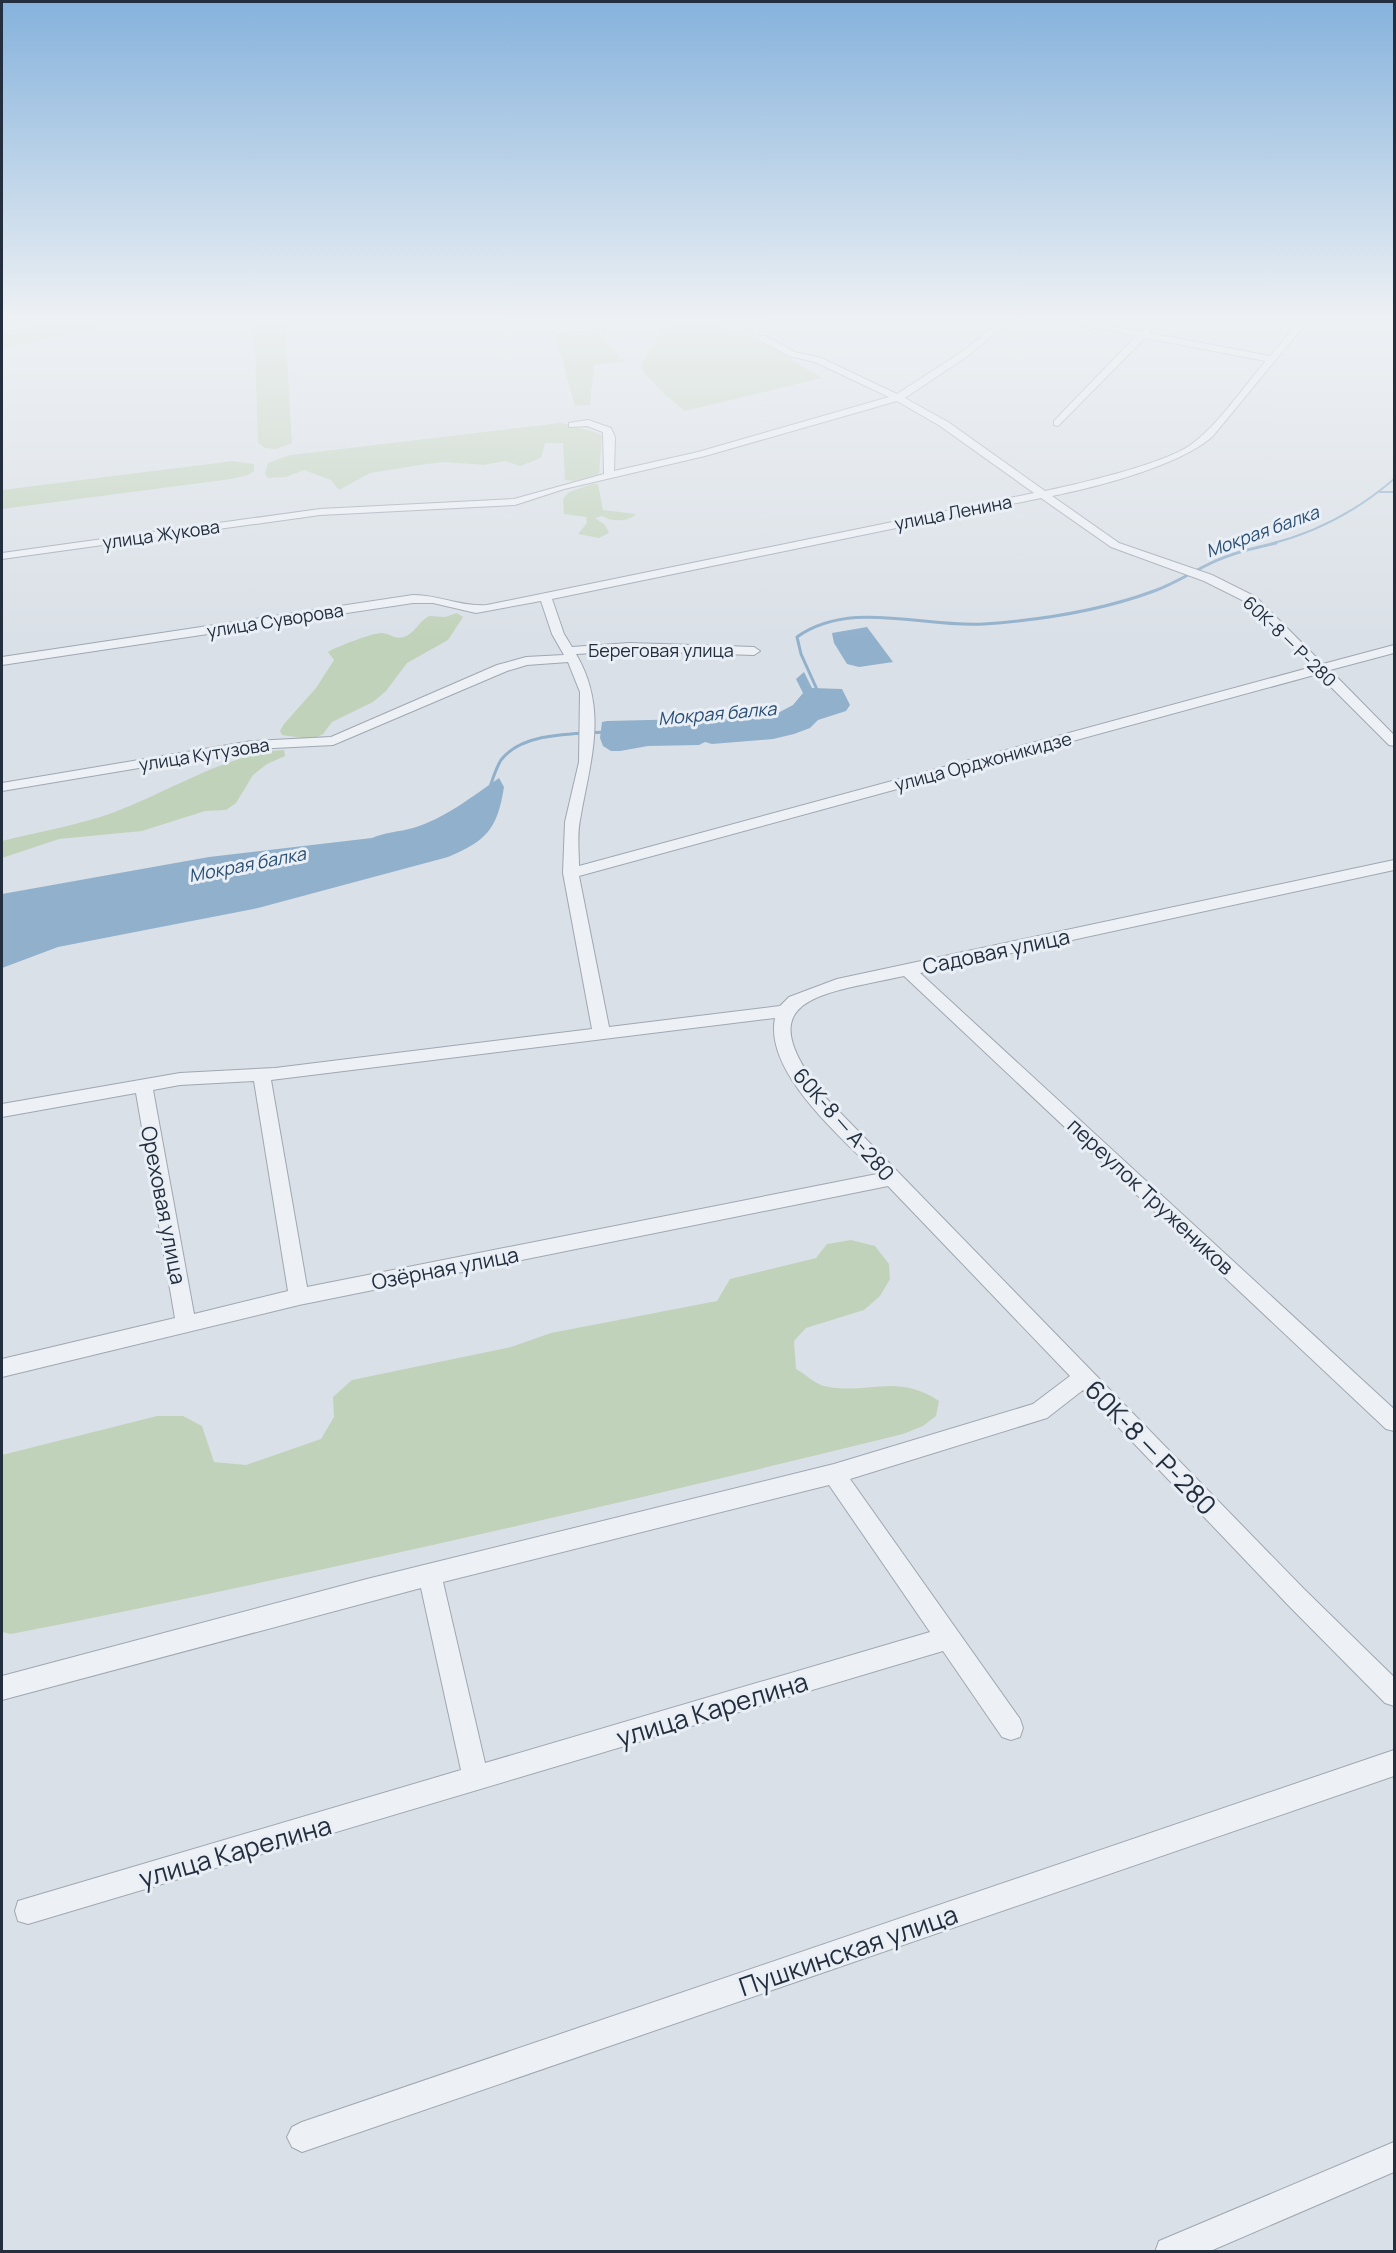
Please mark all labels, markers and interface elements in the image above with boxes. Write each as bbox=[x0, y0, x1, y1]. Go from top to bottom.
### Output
street label: улица Ленина bbox=[892, 489, 1014, 535]
water label: Мокрая балка bbox=[1202, 499, 1323, 563]
street label: улица Жукова bbox=[101, 514, 221, 554]
street label: 60К-8 — Р-280 bbox=[1238, 590, 1342, 692]
street label: улица Суворова bbox=[205, 597, 345, 643]
street label: Береговая улица bbox=[588, 638, 734, 662]
water label: Мокрая балка bbox=[657, 696, 778, 730]
street label: улица Орджоникидзе bbox=[892, 726, 1074, 796]
street label: улица Кутузова bbox=[137, 732, 271, 776]
water label: Мокрая балка bbox=[186, 841, 309, 887]
street label: Садовая улица bbox=[920, 922, 1072, 980]
street label: 60К-8 — А-280 bbox=[787, 1061, 901, 1187]
street label: переулок Тружеников bbox=[1062, 1111, 1240, 1281]
street label: Ореховая улица bbox=[135, 1124, 193, 1286]
street label: Озёрная улица bbox=[369, 1240, 521, 1296]
street label: 60К-8 — Р-280 bbox=[1077, 1371, 1225, 1523]
street label: улица Карелина bbox=[612, 1663, 812, 1755]
street label: улица Карелина bbox=[135, 1806, 335, 1896]
street label: Пушкинская улица bbox=[734, 1896, 962, 2004]

